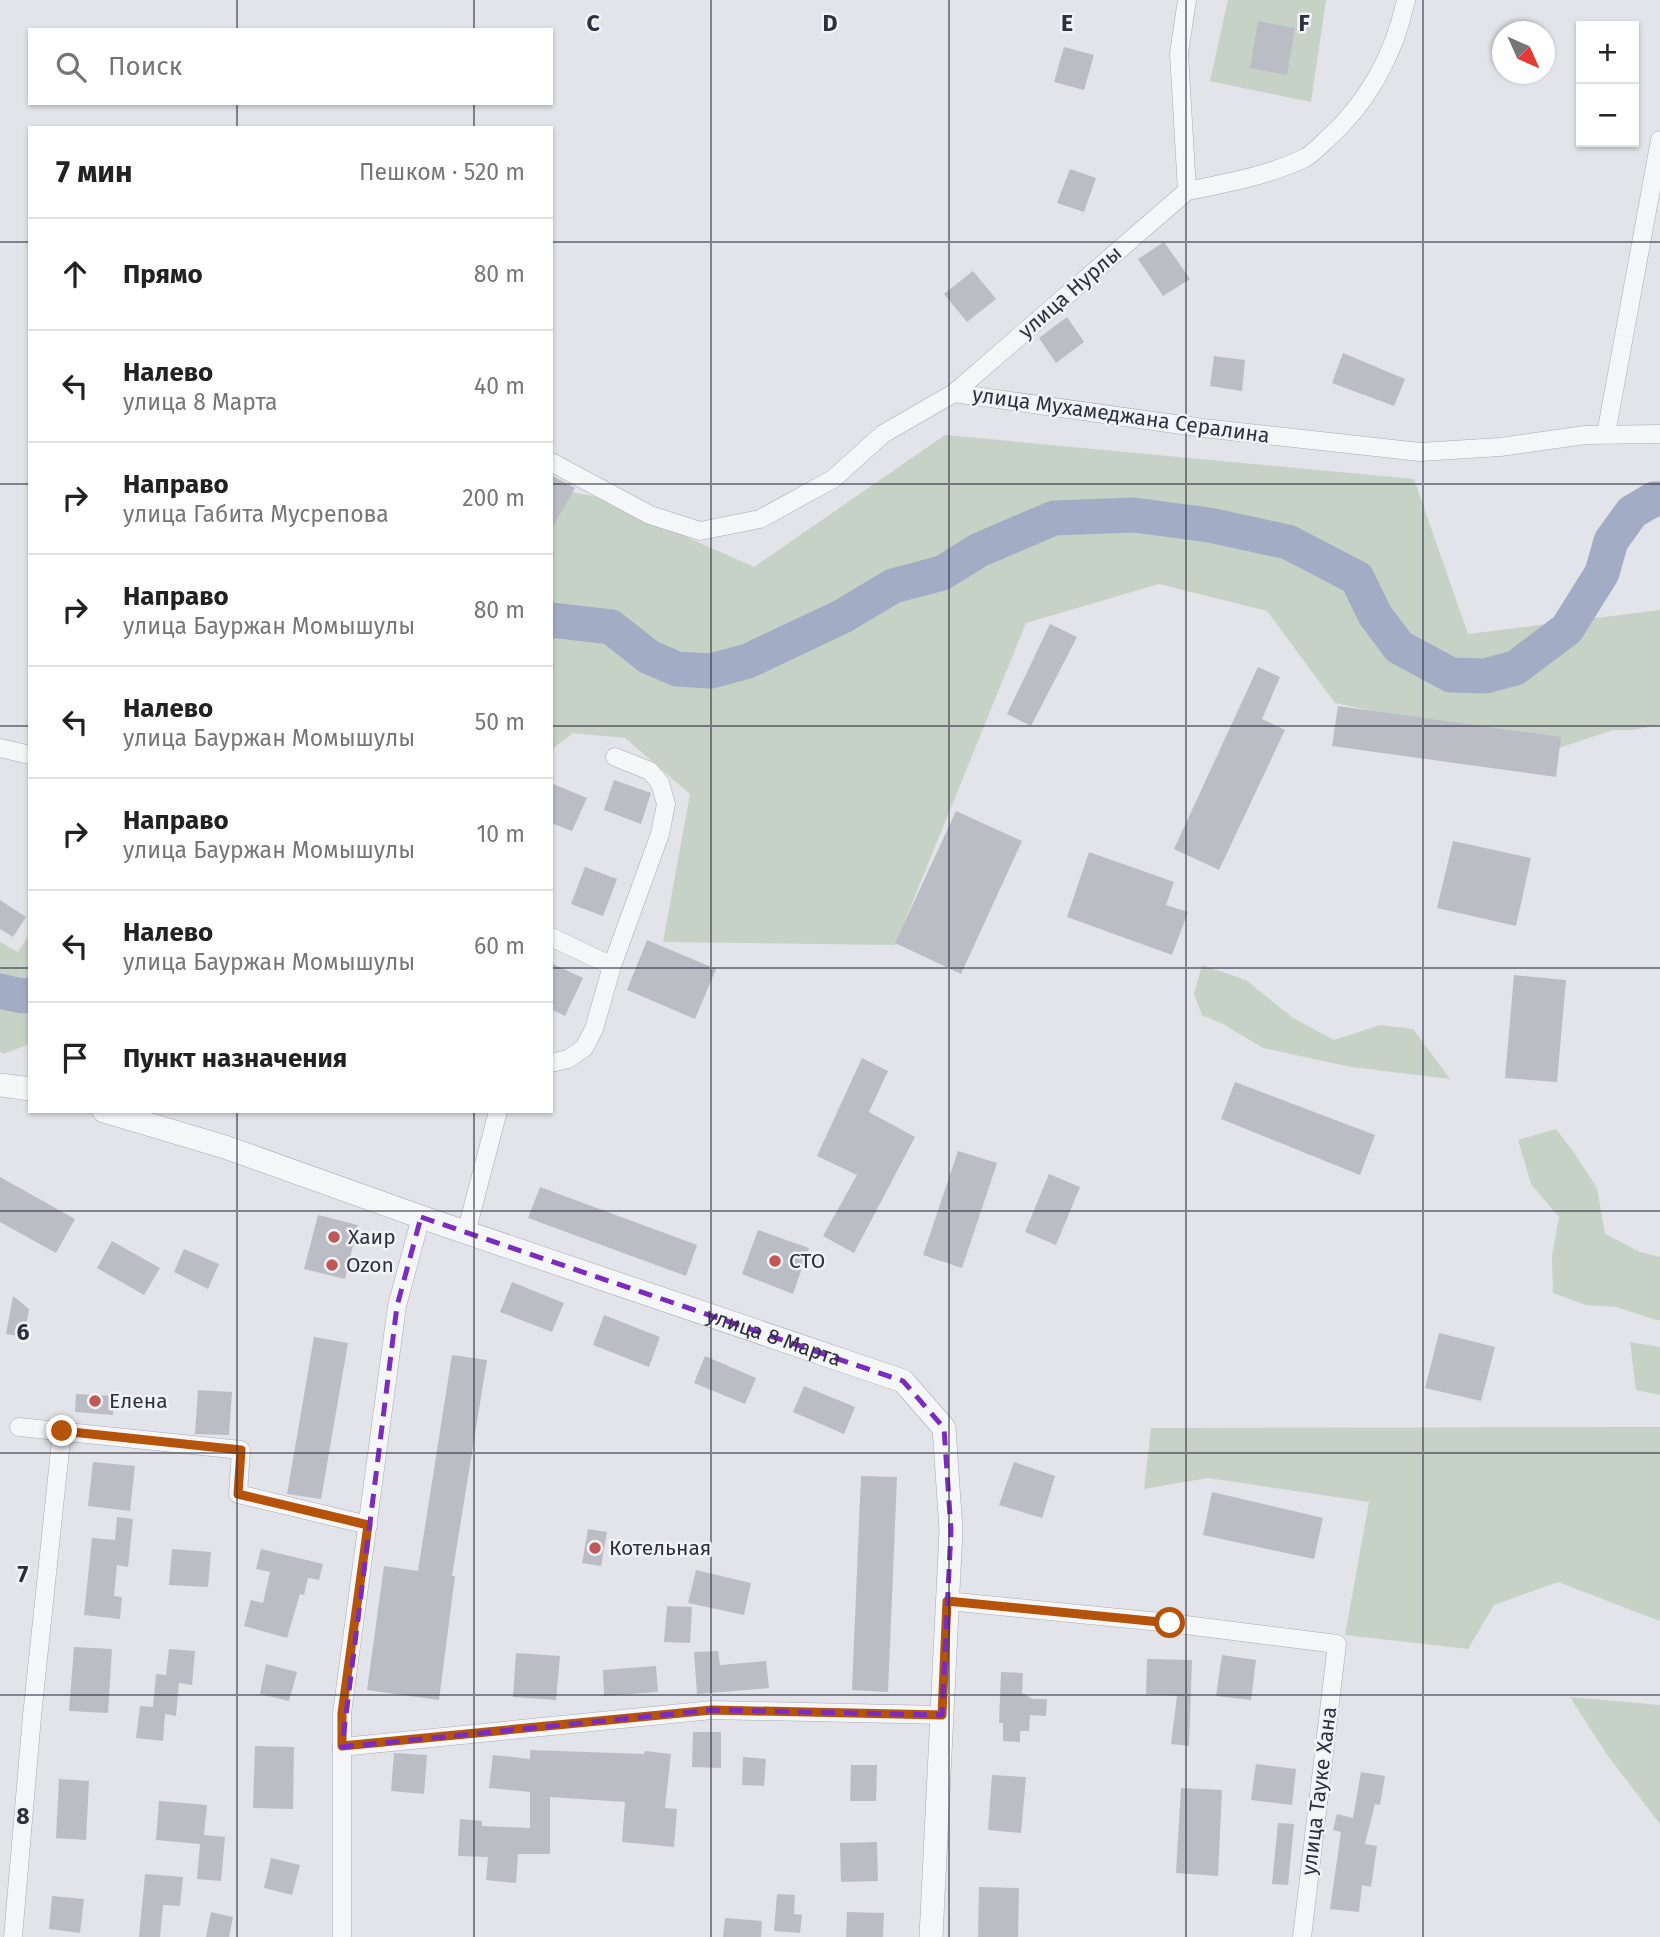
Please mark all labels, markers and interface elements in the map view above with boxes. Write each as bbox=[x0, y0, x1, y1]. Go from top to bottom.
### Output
text: C bbox=[586, 9, 600, 37]
text: D bbox=[823, 9, 838, 37]
text: E bbox=[1061, 9, 1073, 37]
text: F bbox=[1298, 9, 1310, 37]
north arrow bbox=[1492, 21, 1555, 84]
map controls bbox=[1576, 21, 1639, 147]
button: + bbox=[1576, 21, 1639, 84]
search box bbox=[28, 28, 553, 105]
icon: search bbox=[52, 48, 90, 86]
text: Поиск bbox=[108, 51, 182, 82]
button: − bbox=[1576, 84, 1639, 147]
text: 7 мин bbox=[56, 154, 133, 190]
text: Пешком · 520 m bbox=[359, 158, 525, 186]
street label: улица Нурлы bbox=[1013, 240, 1127, 344]
icon: ahead bbox=[56, 255, 94, 293]
text: Прямо bbox=[123, 259, 203, 290]
text: 80 m bbox=[474, 260, 525, 288]
text: Налево bbox=[123, 357, 213, 388]
icon: left bbox=[56, 367, 94, 405]
text: 40 m bbox=[474, 372, 525, 400]
street label: улица Мухамеджана Сералина bbox=[971, 381, 1271, 449]
text: улица 8 Марта bbox=[123, 388, 277, 416]
text: Направо bbox=[123, 469, 229, 500]
icon: right bbox=[56, 479, 94, 517]
text: 200 m bbox=[462, 484, 525, 512]
text: улица Габита Мусрепова bbox=[123, 500, 389, 528]
text: Направо bbox=[123, 581, 229, 612]
icon: right bbox=[56, 591, 94, 629]
text: 80 m bbox=[474, 596, 525, 624]
text: улица Бауржан Момышулы bbox=[123, 612, 415, 640]
text: Налево bbox=[123, 693, 213, 724]
icon: left bbox=[56, 703, 94, 741]
text: 50 m bbox=[475, 708, 525, 736]
text: улица Бауржан Момышулы bbox=[123, 724, 415, 752]
text: Направо bbox=[123, 805, 229, 836]
icon: right bbox=[56, 815, 94, 853]
text: 10 m bbox=[476, 820, 525, 848]
text: улица Бауржан Момышулы bbox=[123, 836, 415, 864]
text: Налево bbox=[123, 917, 213, 948]
icon: left bbox=[56, 927, 94, 965]
text: 60 m bbox=[474, 932, 525, 960]
text: улица Бауржан Момышулы bbox=[123, 948, 415, 976]
icon: arrive bbox=[56, 1039, 94, 1077]
text: Пункт назначения bbox=[123, 1043, 347, 1074]
place label: Хаир bbox=[348, 1224, 396, 1250]
marker: Хаир bbox=[326, 1229, 342, 1245]
place label: СТО bbox=[789, 1248, 825, 1274]
place label: Ozon bbox=[346, 1252, 394, 1278]
marker: СТО bbox=[767, 1253, 783, 1269]
marker: Ozon bbox=[324, 1257, 340, 1273]
street label: улица 8 Марта bbox=[703, 1302, 845, 1372]
text: 6 bbox=[17, 1318, 30, 1346]
place label: Елена bbox=[109, 1388, 168, 1414]
marker: Елена bbox=[87, 1393, 103, 1409]
route end bbox=[46, 1415, 77, 1446]
place label: Котельная bbox=[609, 1535, 711, 1561]
marker: Котельная bbox=[587, 1540, 603, 1556]
text: 7 bbox=[18, 1560, 29, 1588]
route start bbox=[1154, 1607, 1185, 1638]
street label: улица Тауке Хана bbox=[1296, 1705, 1342, 1877]
text: 8 bbox=[16, 1802, 30, 1830]

